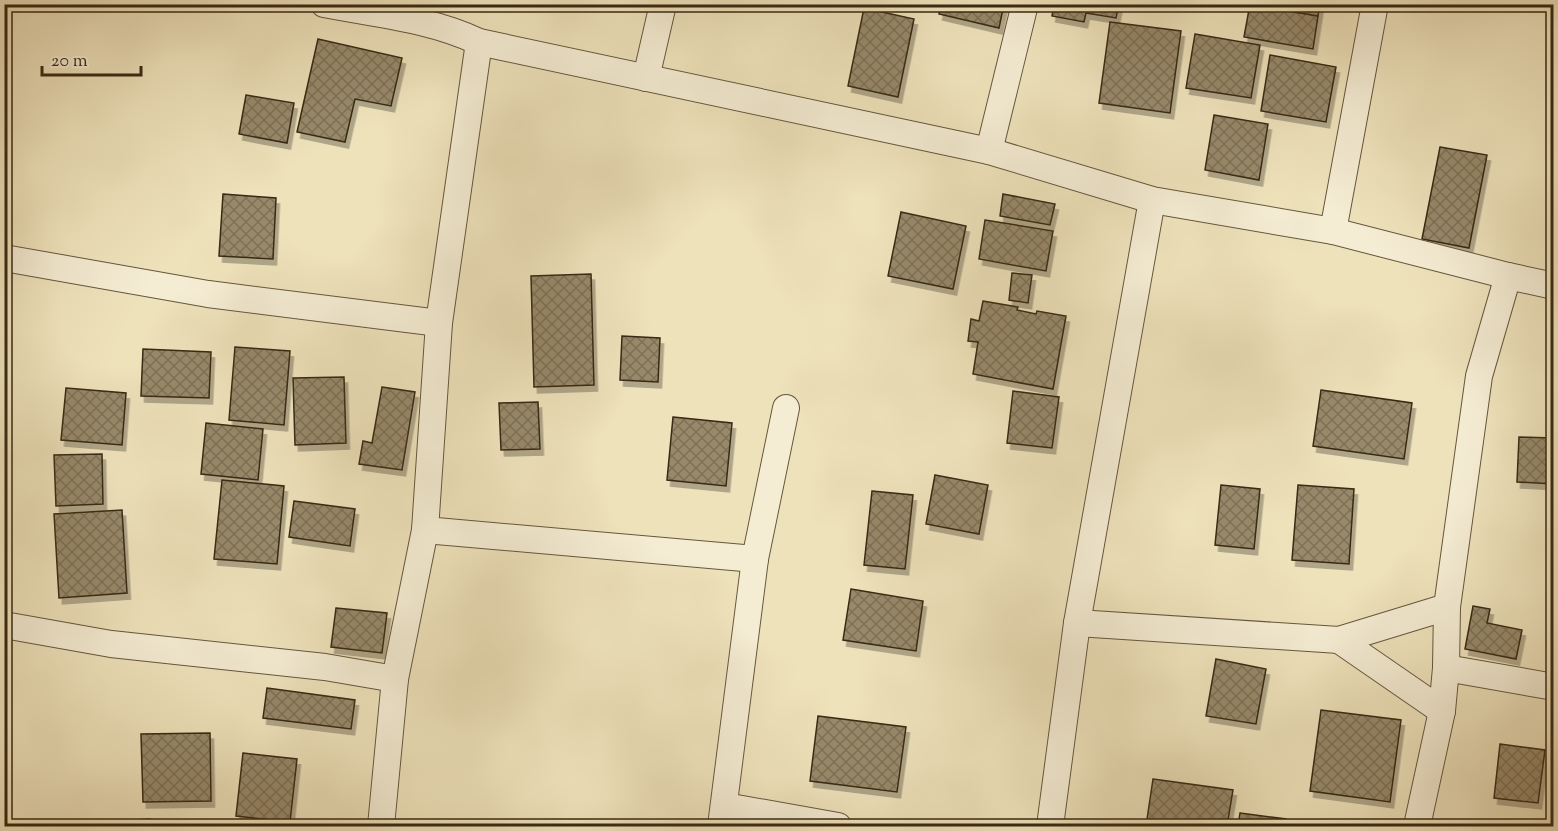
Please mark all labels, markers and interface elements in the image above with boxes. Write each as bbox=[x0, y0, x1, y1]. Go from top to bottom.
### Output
scale bar bbox=[42, 39, 141, 77]
text: 20 m bbox=[51, 49, 88, 75]

